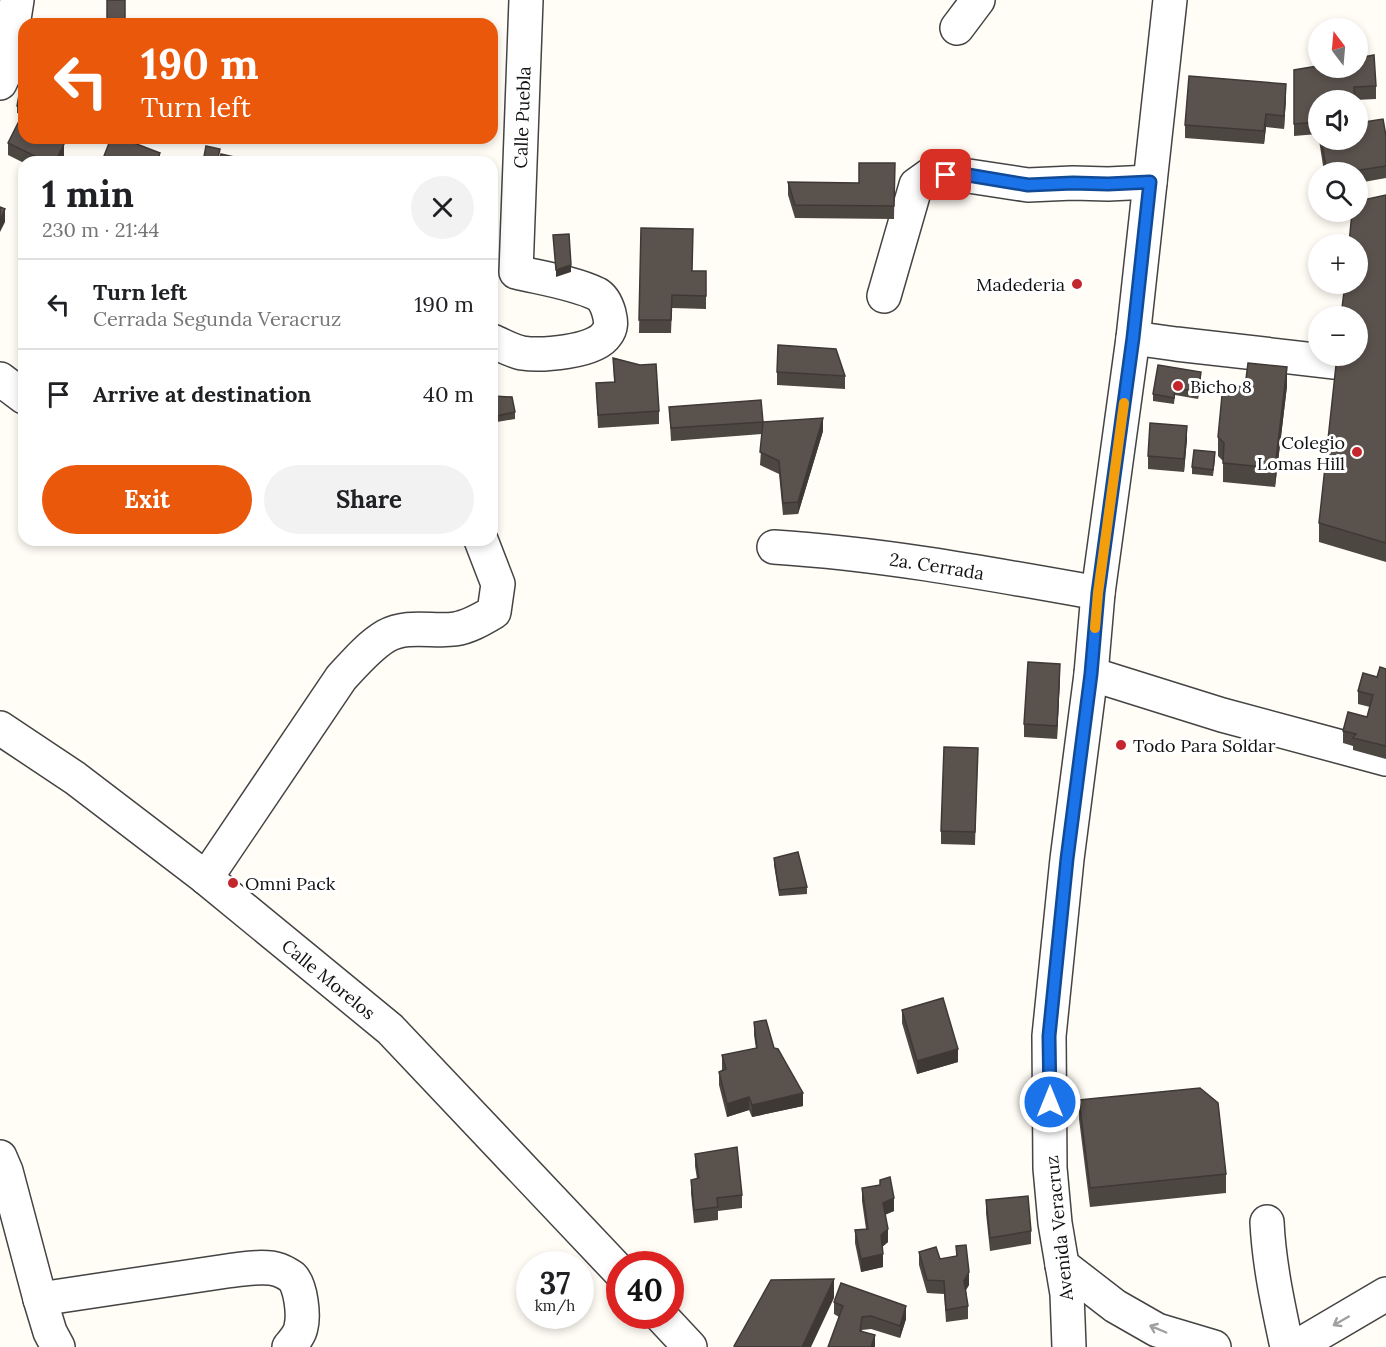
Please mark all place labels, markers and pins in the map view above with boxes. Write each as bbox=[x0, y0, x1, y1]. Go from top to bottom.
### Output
pin bbox=[920, 149, 971, 200]
place label: Madederia bbox=[976, 273, 1065, 296]
marker: Madederia bbox=[1070, 277, 1084, 291]
place label: Bicho 8 bbox=[1190, 375, 1252, 398]
marker: Bicho 8 bbox=[1171, 379, 1185, 393]
place label: Colegio Lomas Hill bbox=[1257, 431, 1345, 475]
marker: Colegio Lomas Hill bbox=[1350, 445, 1364, 459]
place label: Todo Para Soldar bbox=[1133, 734, 1276, 757]
marker: Todo Para Soldar bbox=[1114, 738, 1128, 752]
place label: Omni Pack bbox=[245, 872, 336, 895]
marker: Omni Pack bbox=[226, 876, 240, 890]

